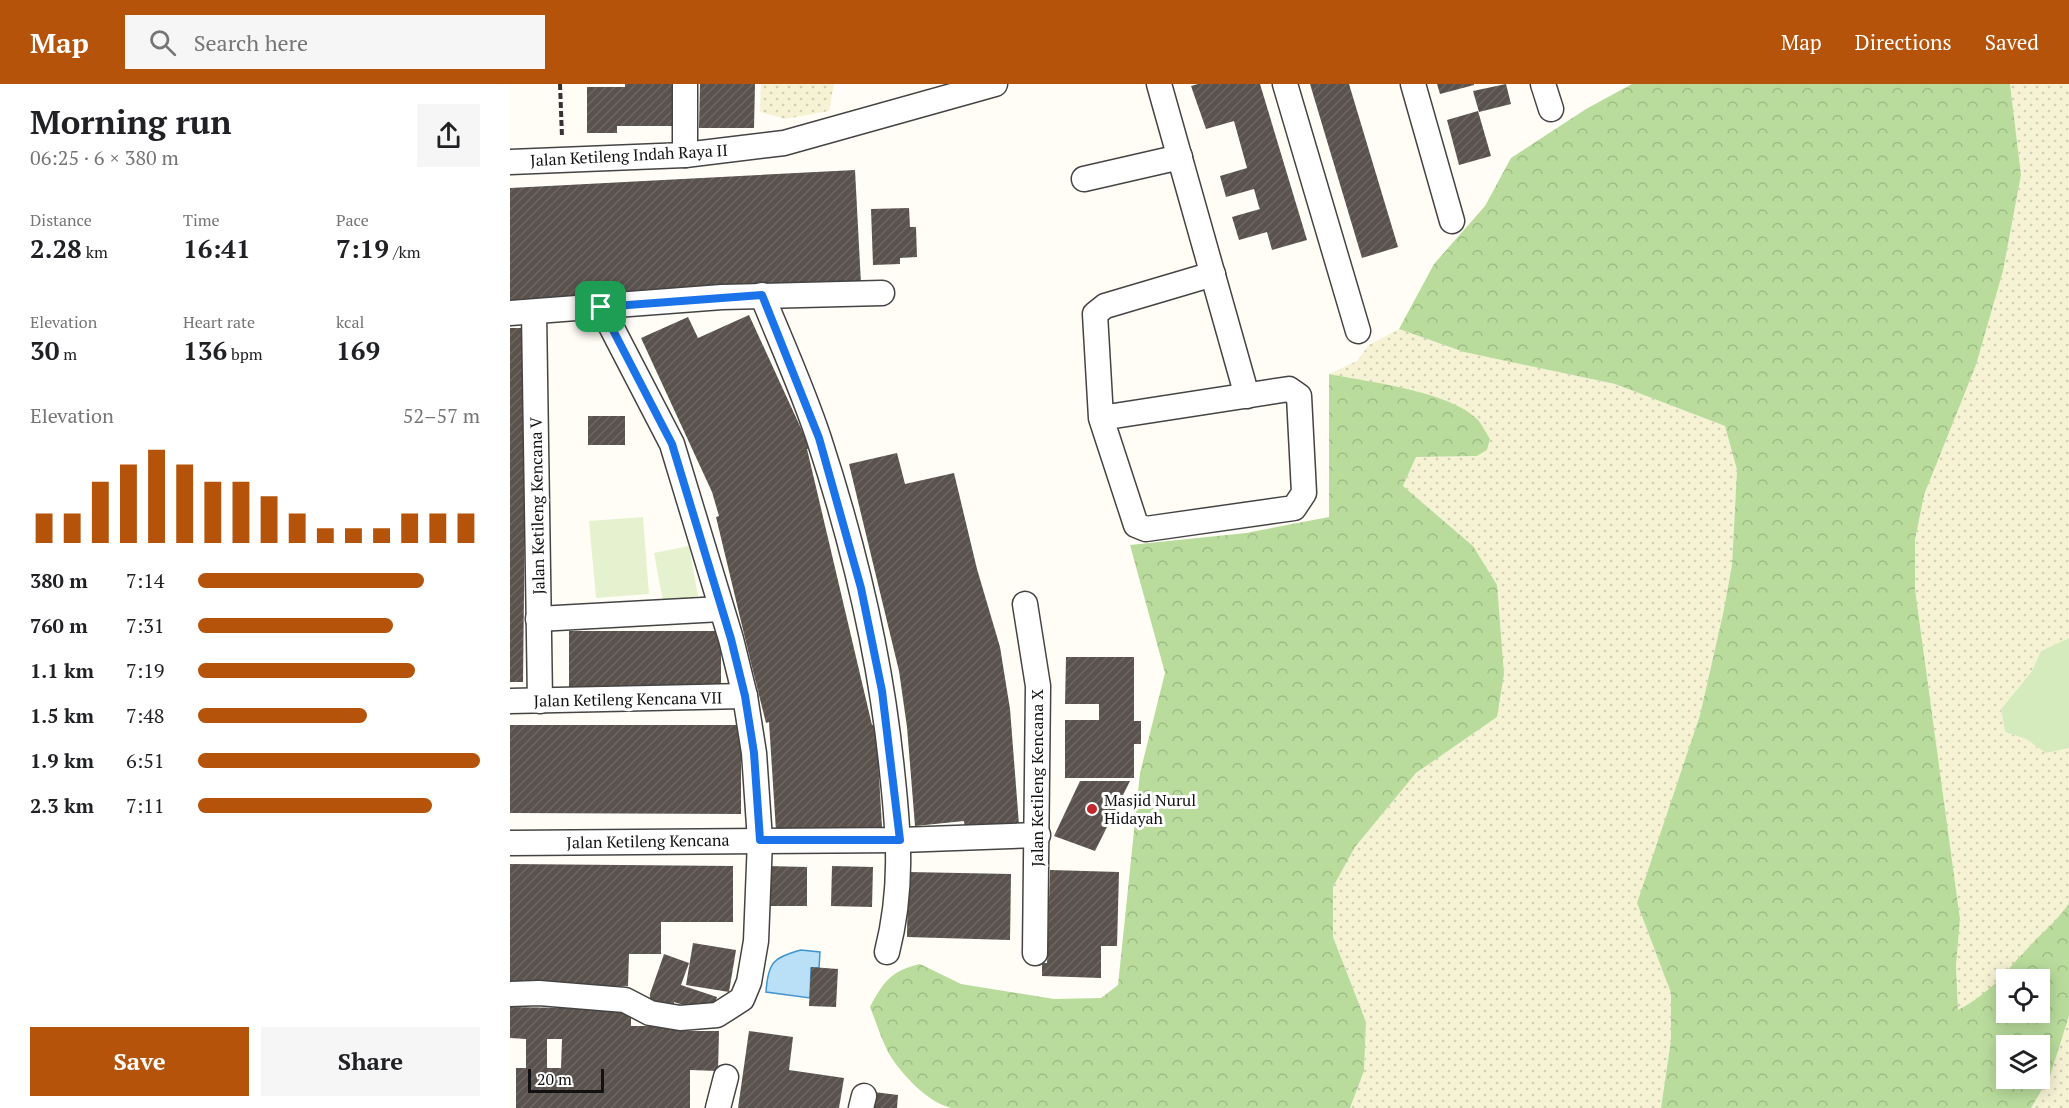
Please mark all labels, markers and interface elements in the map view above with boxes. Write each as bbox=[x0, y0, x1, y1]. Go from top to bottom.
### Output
search box bbox=[125, 15, 545, 69]
text: Map bbox=[30, 24, 89, 61]
icon: search bbox=[146, 26, 179, 59]
text: Search here bbox=[194, 28, 308, 57]
text: Map bbox=[1781, 28, 1822, 56]
text: Directions bbox=[1855, 28, 1952, 56]
text: Saved bbox=[1985, 28, 2039, 56]
text: Morning run bbox=[30, 100, 232, 143]
button: share bbox=[417, 104, 480, 167]
street label: Jalan Ketileng Indah Raya II bbox=[530, 139, 728, 171]
text: 06:25 · 6 × 380 m bbox=[30, 144, 179, 171]
text: Distance bbox=[30, 209, 92, 231]
text: Time bbox=[183, 209, 220, 231]
text: Pace bbox=[336, 209, 369, 231]
text: 2.28 bbox=[30, 231, 82, 265]
text: 16:41 bbox=[183, 231, 251, 265]
text: 7:19 bbox=[336, 231, 389, 265]
text: km bbox=[82, 241, 108, 263]
text: /km bbox=[389, 241, 420, 263]
pin bbox=[575, 281, 626, 332]
icon: arrive bbox=[584, 290, 617, 323]
text: Elevation bbox=[30, 311, 97, 333]
text: Heart rate bbox=[183, 311, 255, 333]
text: kcal bbox=[336, 311, 364, 333]
text: 30 bbox=[30, 333, 59, 367]
text: 136 bbox=[183, 333, 227, 367]
text: 169 bbox=[336, 333, 380, 367]
text: m bbox=[59, 343, 77, 365]
text: bpm bbox=[227, 343, 263, 365]
text: Elevation bbox=[30, 402, 114, 429]
text: 52–57 m bbox=[403, 402, 480, 429]
street label: Jalan Ketileng Kencana V bbox=[524, 417, 550, 595]
text: 380 m bbox=[30, 567, 88, 594]
text: 7:14 bbox=[126, 567, 165, 594]
text: 760 m bbox=[30, 612, 88, 639]
text: 7:31 bbox=[126, 612, 165, 639]
text: 1.1 km bbox=[30, 657, 94, 684]
text: 7:19 bbox=[126, 657, 165, 684]
street label: Jalan Ketileng Kencana VII bbox=[533, 686, 723, 712]
street label: Jalan Ketileng Kencana X bbox=[1026, 689, 1048, 867]
text: 1.5 km bbox=[30, 702, 94, 729]
text: 7:48 bbox=[126, 702, 165, 729]
text: 1.9 km bbox=[30, 747, 94, 774]
text: 6:51 bbox=[126, 747, 165, 774]
place label: Masjid Nurul Hidayah bbox=[1104, 789, 1196, 829]
text: 2.3 km bbox=[30, 792, 94, 819]
text: 7:11 bbox=[126, 792, 165, 819]
marker: Masjid Nurul Hidayah bbox=[1085, 802, 1099, 816]
street label: Jalan Ketileng Kencana bbox=[566, 829, 730, 853]
map controls bbox=[1996, 969, 2050, 1089]
button: locate bbox=[1996, 969, 2050, 1023]
button: Save bbox=[30, 1027, 249, 1096]
button: Share bbox=[261, 1027, 480, 1096]
button: layers bbox=[1996, 1035, 2050, 1089]
scale bar bbox=[528, 1066, 604, 1094]
text: 20 m bbox=[537, 1068, 572, 1090]

